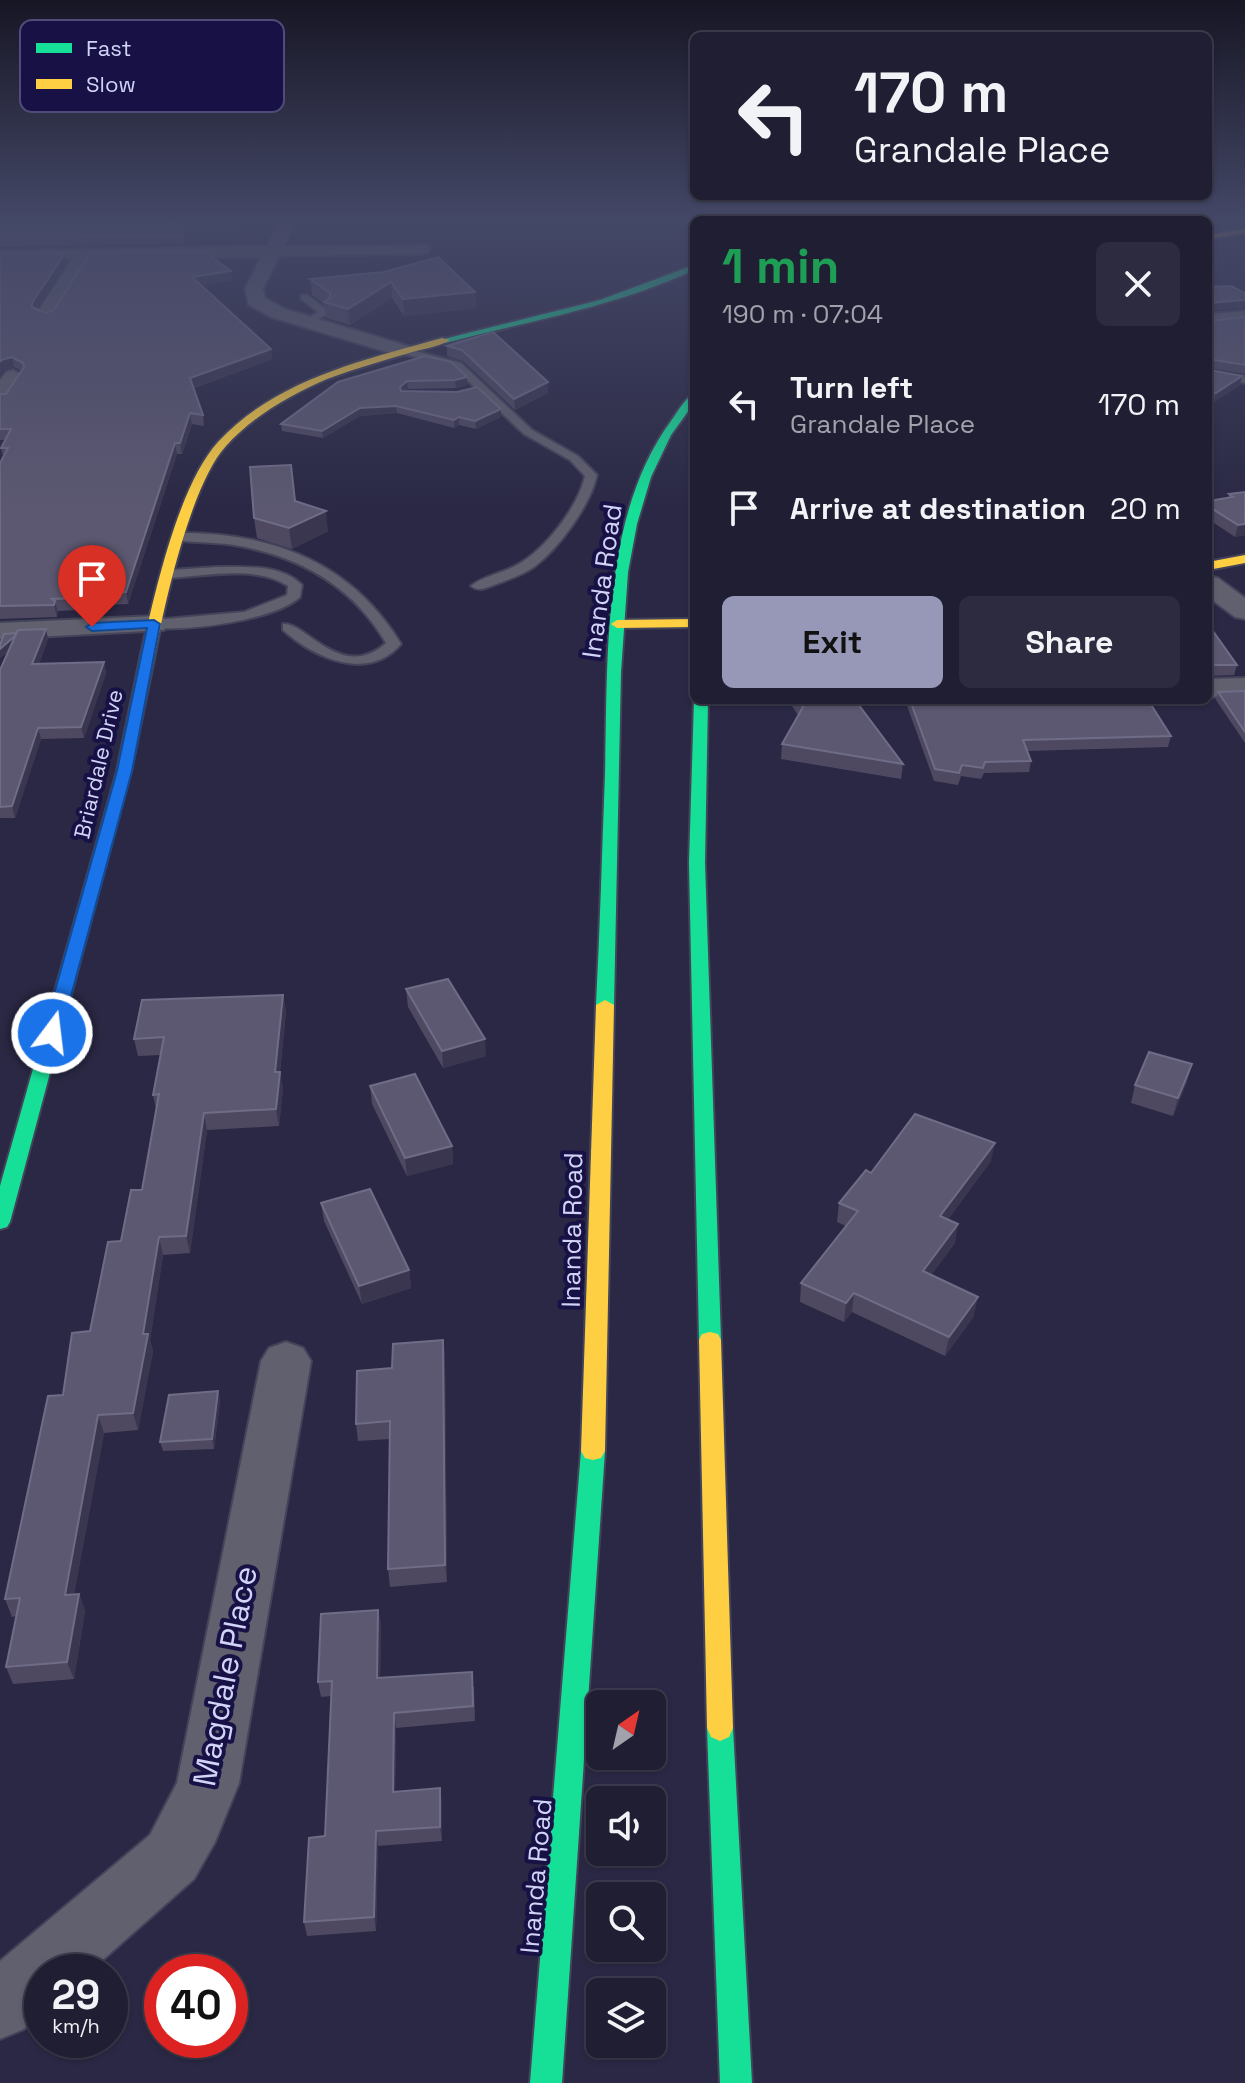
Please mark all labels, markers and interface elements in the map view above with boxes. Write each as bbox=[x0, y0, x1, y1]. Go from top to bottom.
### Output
legend bbox=[20, 20, 284, 112]
text: Fast bbox=[86, 34, 132, 62]
text: 170 m bbox=[854, 57, 1008, 128]
icon: left bbox=[722, 64, 826, 168]
text: Slow bbox=[86, 70, 136, 98]
text: Grandale Place bbox=[854, 127, 1110, 173]
text: 1 min bbox=[722, 236, 839, 297]
button: close bbox=[1096, 242, 1180, 326]
text: 190 m · 07:04 bbox=[722, 297, 883, 331]
text: Turn left bbox=[790, 368, 913, 407]
icon: left bbox=[722, 382, 766, 426]
text: 170 m bbox=[1098, 385, 1180, 424]
text: Grandale Place bbox=[790, 407, 975, 441]
icon: arrive bbox=[722, 486, 766, 530]
text: Arrive at destination bbox=[790, 489, 1086, 528]
text: 20 m bbox=[1110, 489, 1181, 528]
street label: Inanda Road bbox=[574, 502, 630, 660]
pin bbox=[58, 545, 126, 627]
icon: arrive bbox=[70, 557, 114, 601]
button: Exit bbox=[722, 596, 943, 688]
button: Share bbox=[959, 596, 1180, 688]
street label: Briardale Drive bbox=[67, 687, 129, 841]
position arrow bbox=[10, 991, 94, 1075]
street label: Inanda Road bbox=[554, 1152, 590, 1308]
street label: Magdale Place bbox=[184, 1563, 266, 1789]
north arrow bbox=[586, 1690, 666, 1770]
map controls bbox=[586, 1690, 666, 2058]
button: sound bbox=[586, 1786, 666, 1866]
street label: Inanda Road bbox=[512, 1797, 560, 1955]
button: search bbox=[586, 1882, 666, 1962]
speed limit sign: 40 bbox=[144, 1954, 248, 2058]
text: 29 bbox=[52, 1970, 100, 2021]
button: layers bbox=[586, 1978, 666, 2058]
text: km/h bbox=[52, 2013, 100, 2039]

